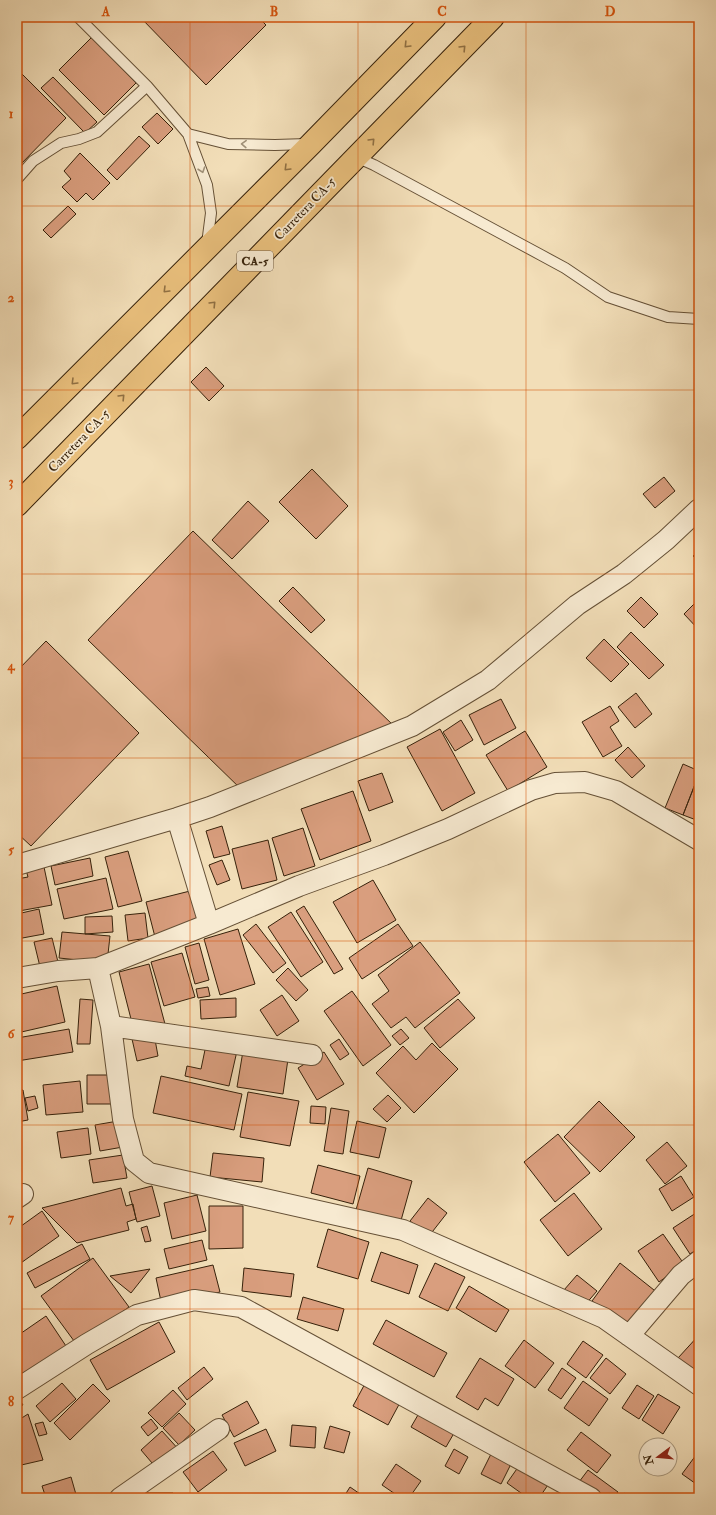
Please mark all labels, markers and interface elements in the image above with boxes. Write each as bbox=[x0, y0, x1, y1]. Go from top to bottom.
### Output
text: A bbox=[101, 4, 111, 20]
text: B bbox=[270, 4, 278, 20]
text: C bbox=[437, 4, 447, 20]
text: D bbox=[605, 4, 616, 20]
one-way arrow bbox=[405, 40, 412, 48]
one-way arrow bbox=[458, 45, 466, 53]
text: 1 bbox=[9, 106, 14, 122]
one-way arrow bbox=[368, 138, 375, 146]
one-way arrow bbox=[241, 140, 247, 148]
one-way arrow bbox=[284, 163, 292, 171]
one-way arrow bbox=[197, 166, 206, 173]
street label: Carretera CA-5 bbox=[271, 174, 339, 244]
road number: CA-5 bbox=[237, 251, 273, 271]
one-way arrow bbox=[163, 285, 171, 293]
text: 2 bbox=[8, 290, 15, 306]
one-way arrow bbox=[208, 301, 216, 309]
one-way arrow bbox=[71, 377, 79, 385]
one-way arrow bbox=[118, 394, 125, 402]
street label: Carretera CA-5 bbox=[45, 406, 113, 476]
text: 3 bbox=[9, 474, 14, 490]
text: 4 bbox=[6, 658, 15, 674]
text: 5 bbox=[8, 842, 14, 858]
text: 6 bbox=[8, 1026, 16, 1042]
text: 7 bbox=[8, 1210, 15, 1226]
text: 8 bbox=[8, 1394, 14, 1410]
north arrow bbox=[638, 1437, 678, 1477]
text: N bbox=[641, 1452, 657, 1467]

